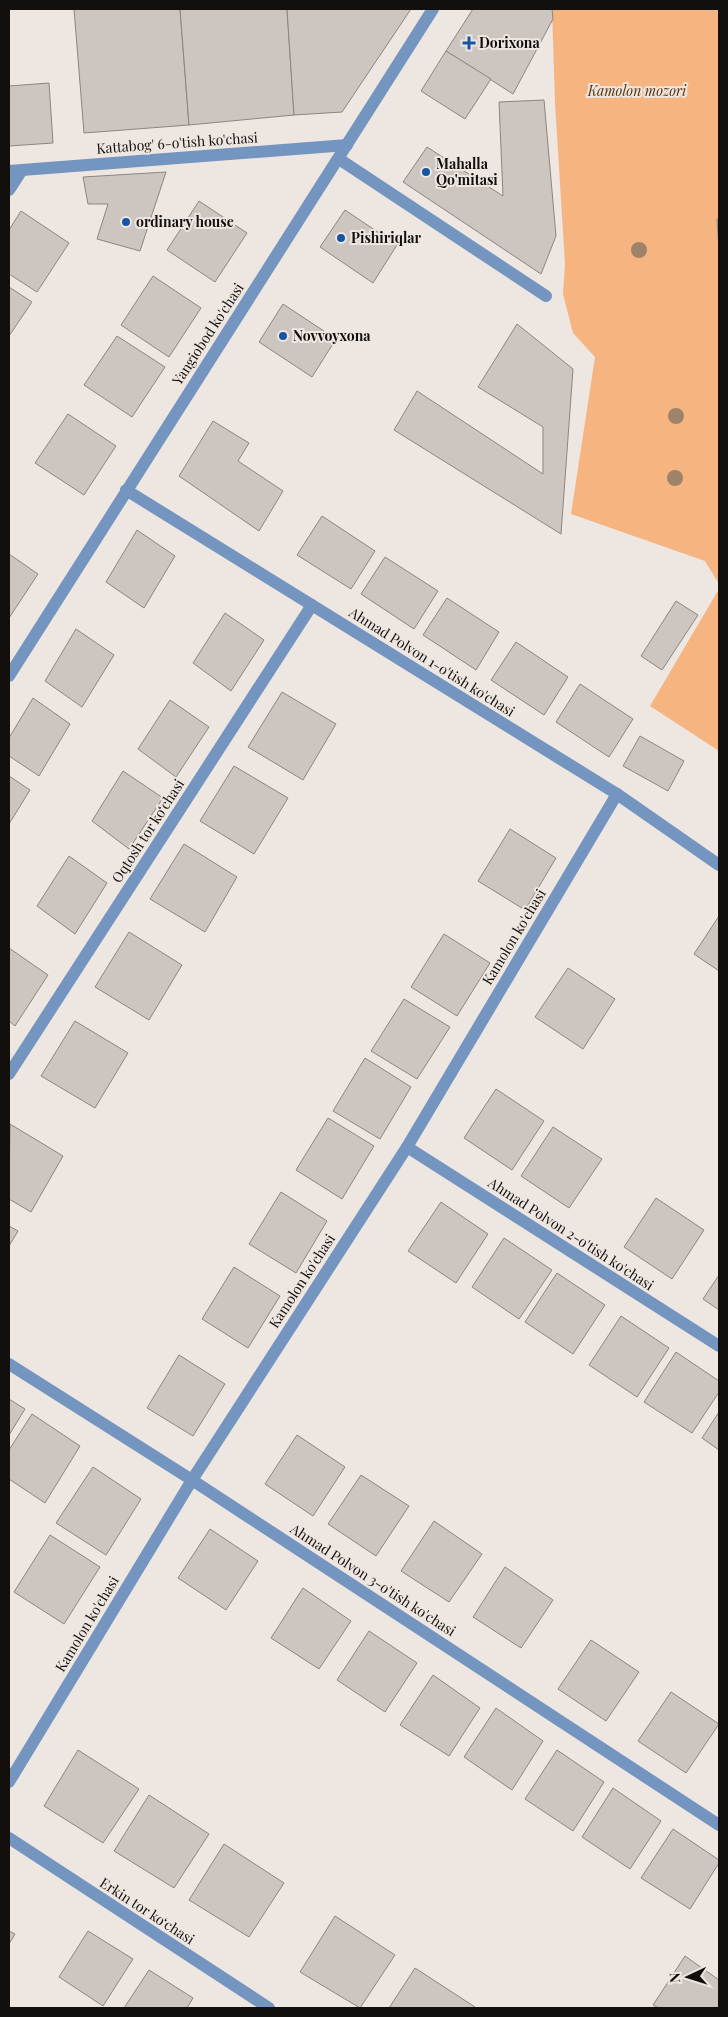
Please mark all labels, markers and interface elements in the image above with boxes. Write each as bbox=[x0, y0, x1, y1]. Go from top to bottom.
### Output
place label: Dorixona bbox=[479, 33, 540, 52]
marker: Dorixona bbox=[463, 37, 475, 49]
park label: Kamolon mozori bbox=[587, 81, 687, 100]
street label: Kattabog' 6-o'tish ko'chasi bbox=[96, 127, 258, 158]
place label: Mahalla Qo'mitasi bbox=[436, 154, 498, 189]
marker: Mahalla Qo'mitasi bbox=[420, 166, 432, 178]
place label: ordinary house bbox=[136, 212, 234, 231]
marker: ordinary house bbox=[120, 216, 132, 228]
place label: Pishiriqlar bbox=[351, 228, 422, 247]
marker: Pishiriqlar bbox=[335, 232, 347, 244]
street label: Yangiobod ko'chasi bbox=[167, 279, 248, 389]
place label: Novvoyxona bbox=[293, 326, 371, 345]
marker: Novvoyxona bbox=[277, 330, 289, 342]
street label: Ahmad Polvon 1-o'tish ko'chasi bbox=[345, 602, 519, 721]
street label: Oqtosh tor koʻchasi bbox=[107, 775, 188, 886]
street label: Kamolon ko'chasi bbox=[477, 885, 550, 988]
street label: Ahmad Polvon 2-o'tish ko'chasi bbox=[484, 1172, 658, 1294]
street label: Kamolon ko'chasi bbox=[264, 1230, 339, 1331]
street label: Ahmad Polvon 3-o'tish ko'chasi bbox=[286, 1518, 460, 1640]
street label: Kamolon ko'chasi bbox=[50, 1572, 123, 1675]
street label: Erkin tor koʻchasi bbox=[96, 1873, 198, 1948]
north arrow bbox=[663, 1952, 713, 2002]
text: N bbox=[665, 1972, 684, 1984]

